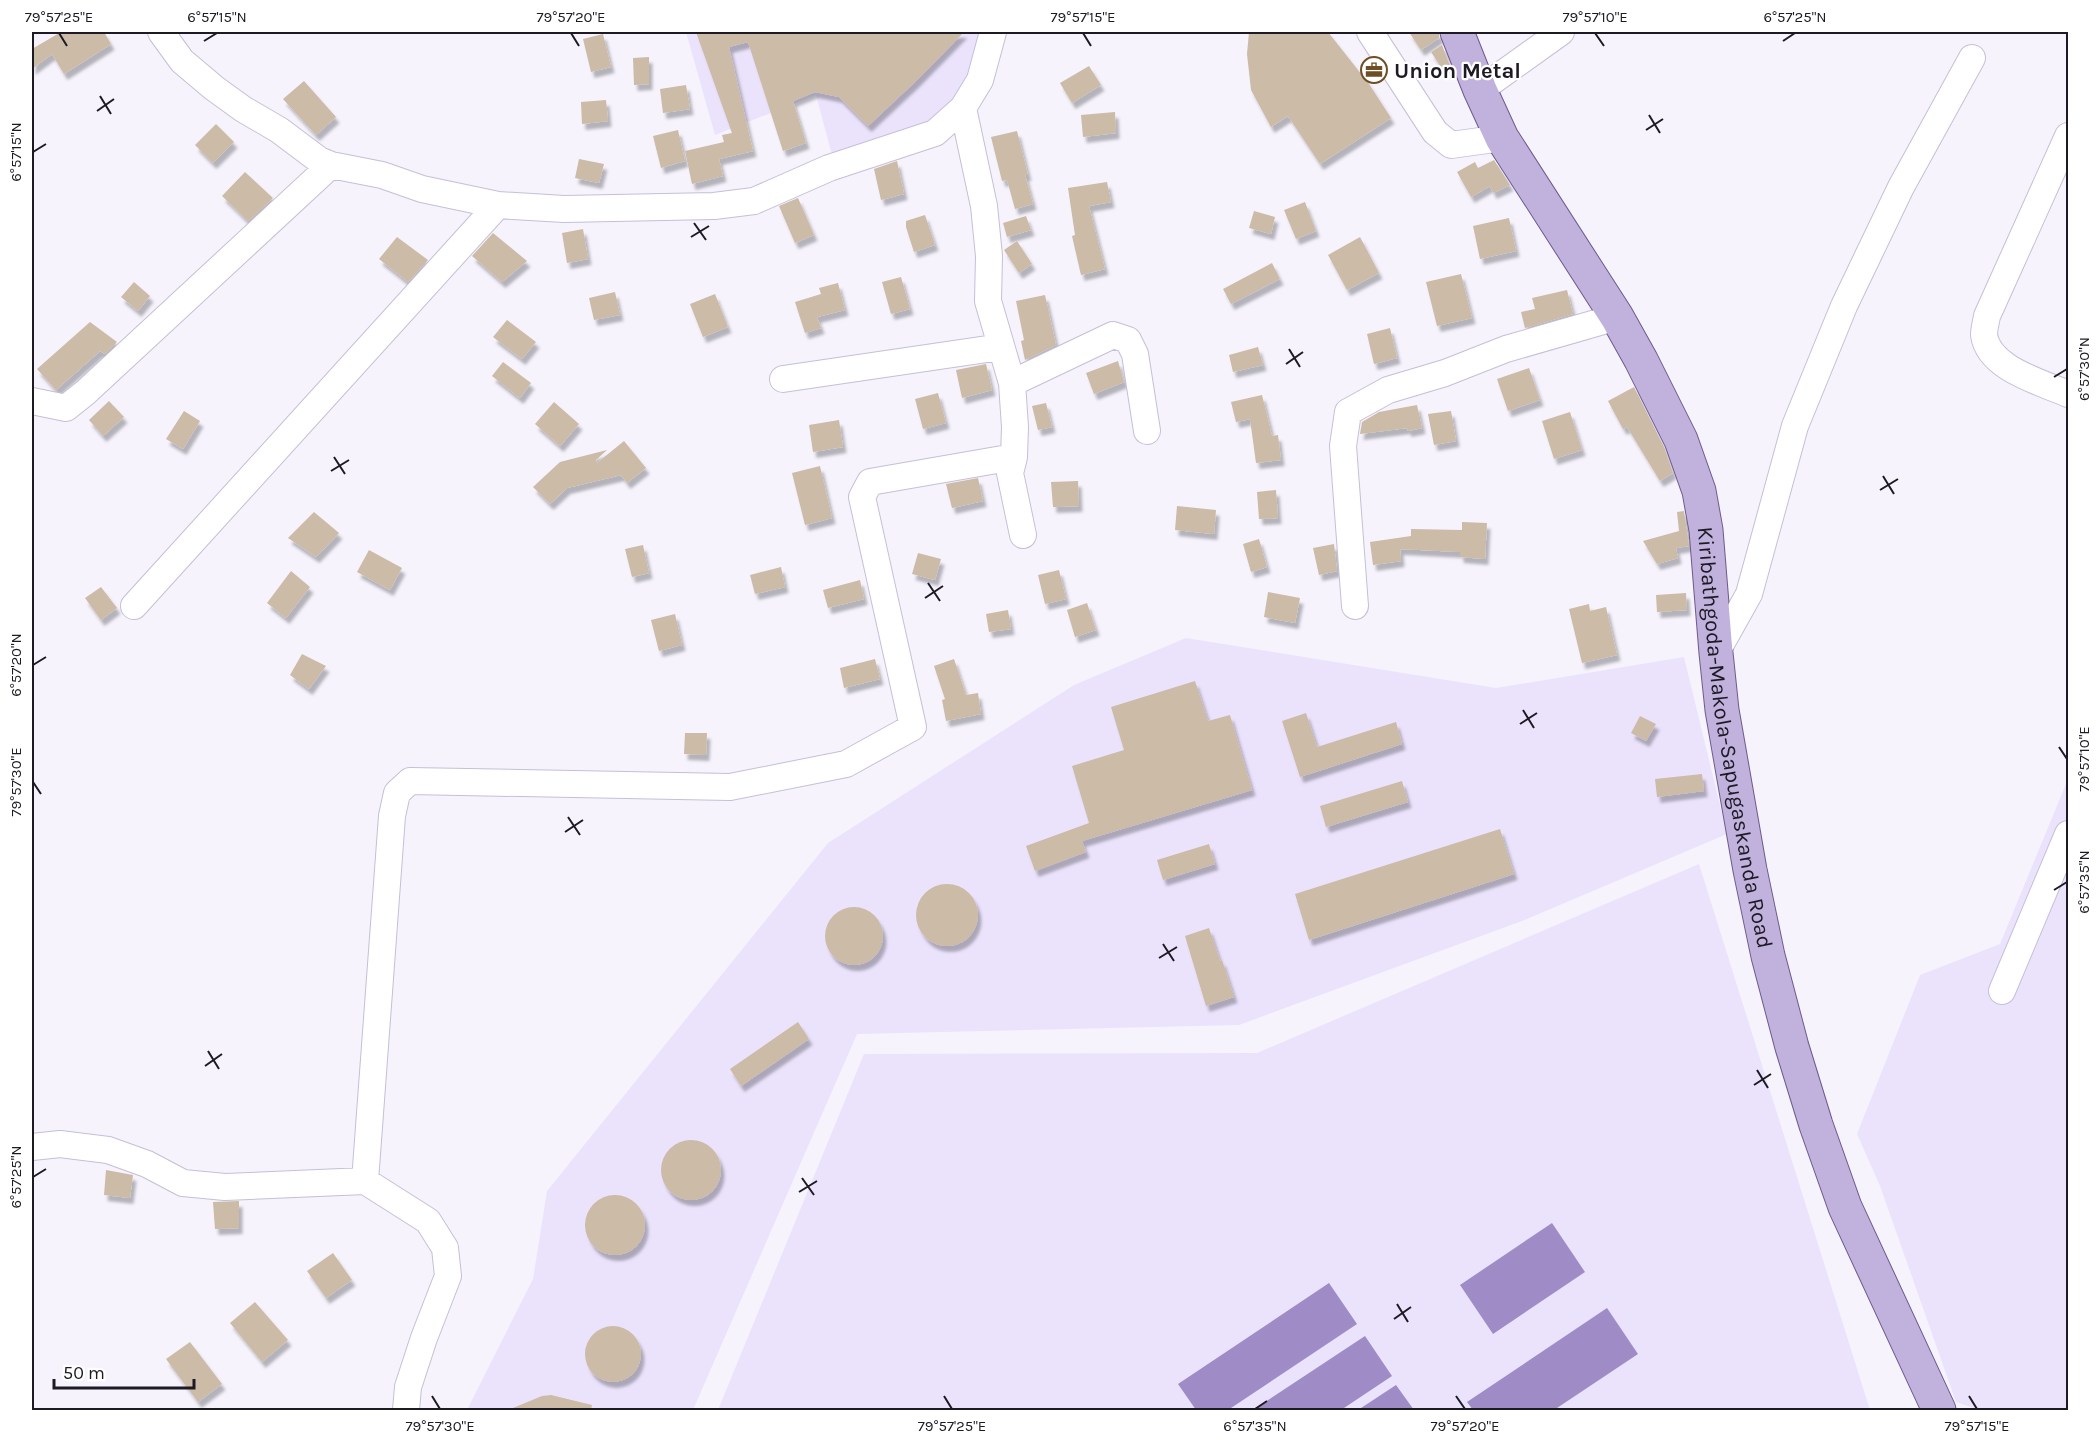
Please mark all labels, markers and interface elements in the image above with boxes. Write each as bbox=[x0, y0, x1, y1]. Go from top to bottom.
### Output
text: 79°57'25"E bbox=[25, 8, 93, 26]
text: 6°57'15"N bbox=[187, 8, 247, 26]
text: 79°57'20"E bbox=[537, 8, 606, 26]
text: 79°57'15"E bbox=[1051, 8, 1115, 26]
text: 79°57'10"E bbox=[1562, 8, 1628, 26]
text: 6°57'25"N bbox=[1763, 8, 1827, 26]
office icon: Union Metal bbox=[1359, 55, 1389, 85]
place label: Union Metal bbox=[1394, 58, 1521, 84]
text: 6°57'15"N bbox=[7, 122, 25, 182]
text: 6°57'30"N bbox=[2075, 337, 2093, 401]
street label: Kiribathgoda-Makola-Sapugaskanda Road bbox=[1692, 526, 1778, 951]
text: 6°57'20"N bbox=[7, 633, 25, 697]
text: 79°57'10"E bbox=[2075, 726, 2093, 792]
text: 79°57'30"E bbox=[7, 747, 25, 817]
text: 6°57'35"N bbox=[2075, 850, 2093, 914]
text: 6°57'25"N bbox=[7, 1145, 25, 1209]
scale bar bbox=[54, 1352, 194, 1390]
text: 50 m bbox=[63, 1362, 105, 1384]
text: 79°57'30"E bbox=[405, 1417, 475, 1435]
text: 79°57'25"E bbox=[918, 1417, 986, 1435]
text: 6°57'35"N bbox=[1223, 1417, 1287, 1435]
text: 79°57'20"E bbox=[1431, 1417, 1500, 1435]
text: 79°57'15"E bbox=[1945, 1417, 2009, 1435]

